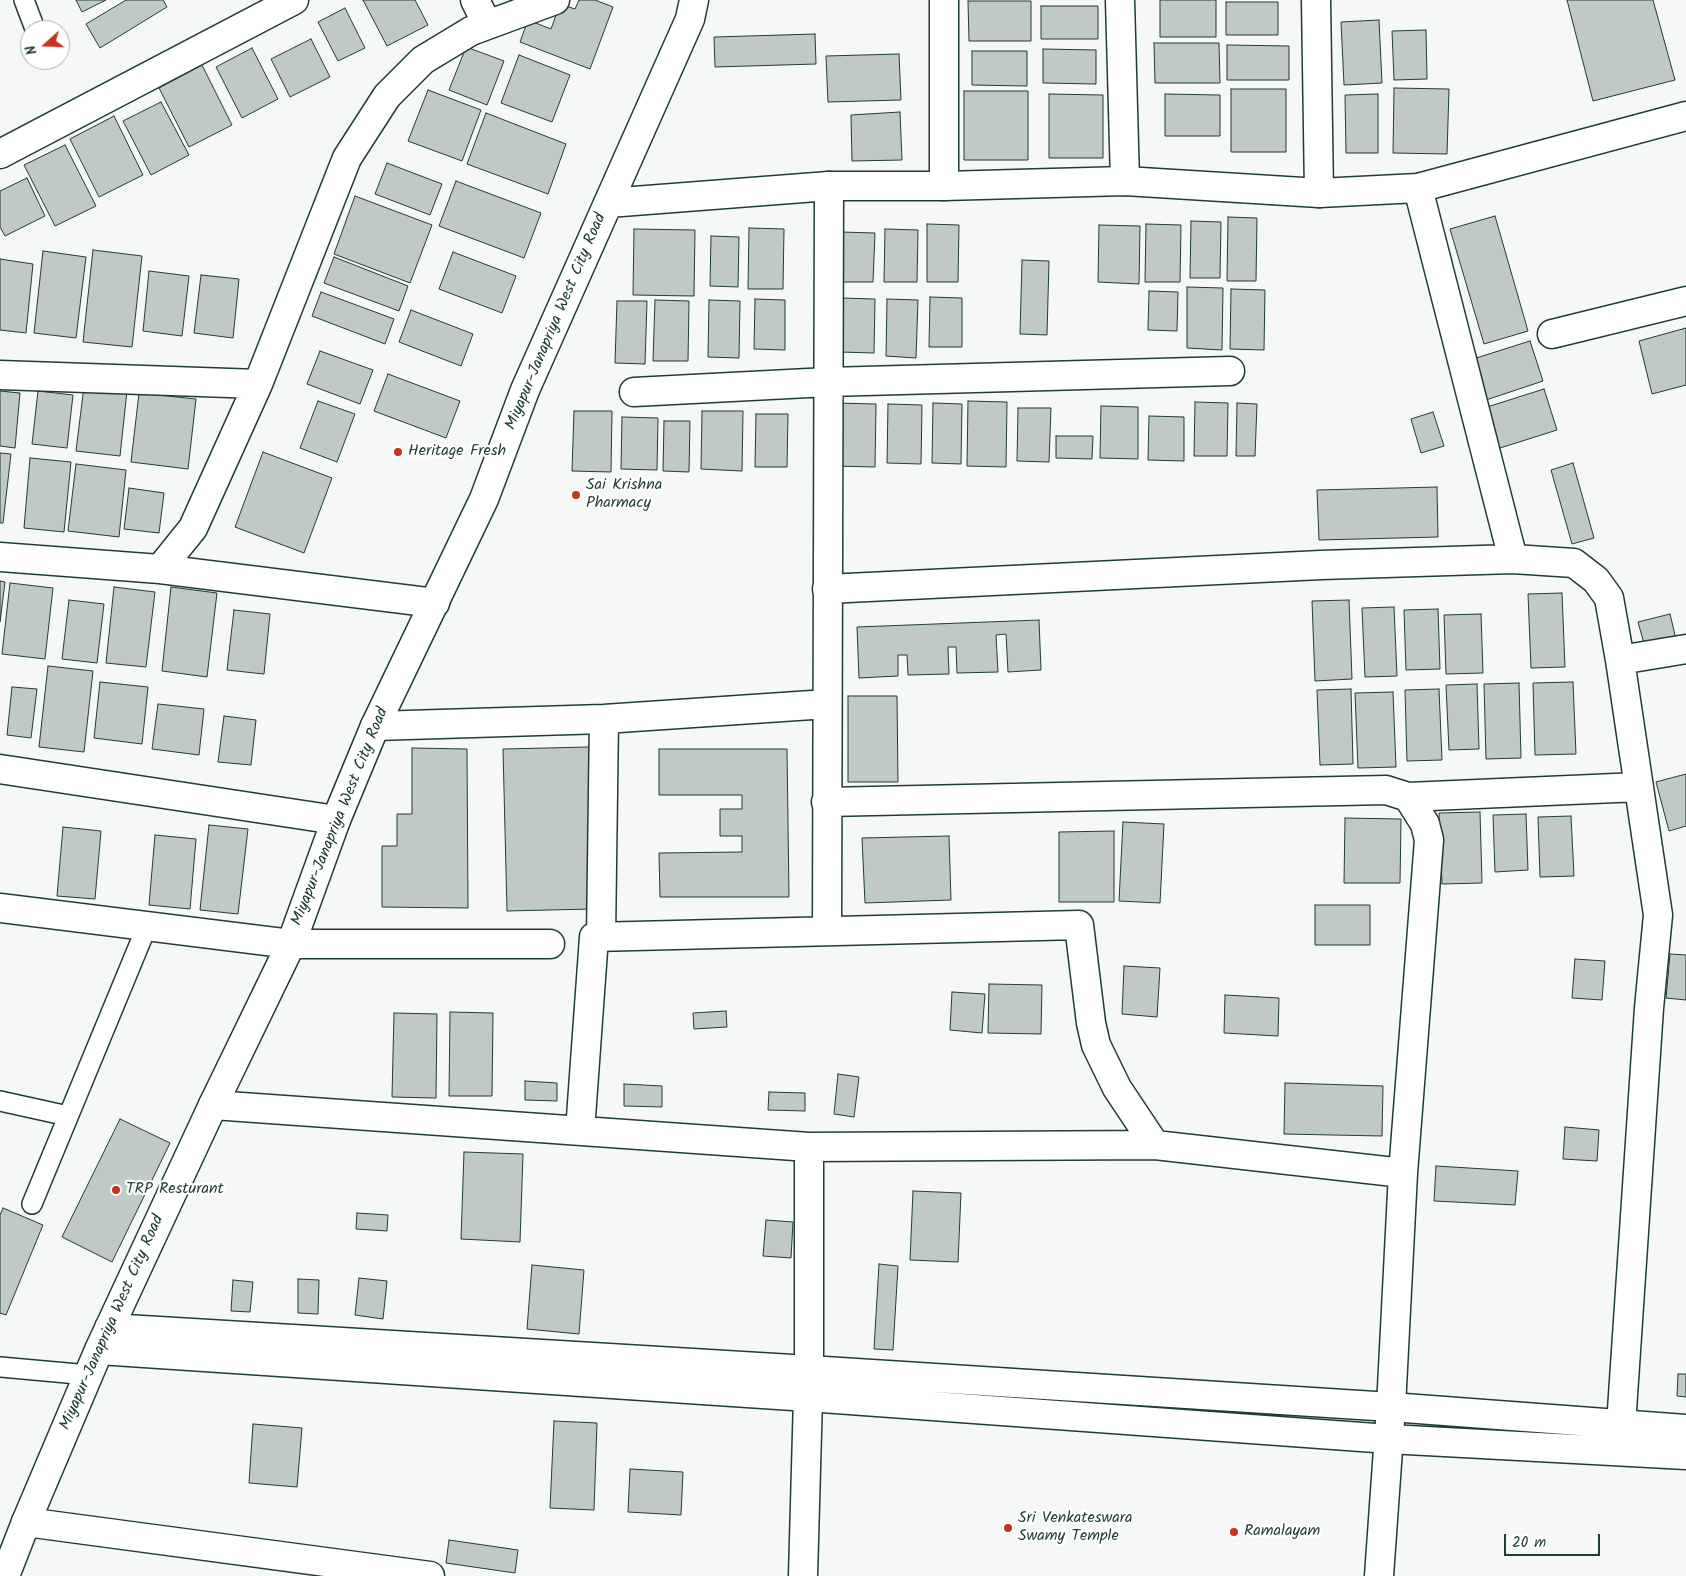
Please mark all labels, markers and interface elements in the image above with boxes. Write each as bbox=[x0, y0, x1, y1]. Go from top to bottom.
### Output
north arrow bbox=[20, 20, 70, 70]
text: N bbox=[20, 42, 44, 58]
street label: Miyapur-Janapriya West City Road bbox=[503, 211, 611, 433]
place label: Heritage Fresh bbox=[408, 442, 506, 462]
marker: Heritage Fresh bbox=[392, 446, 404, 458]
place label: Sai Krishna Pharmacy bbox=[586, 476, 662, 514]
marker: Sai Krishna Pharmacy bbox=[570, 489, 582, 501]
street label: Miyapur-Janapriya West City Road bbox=[288, 705, 394, 929]
place label: TRP Resturant bbox=[126, 1180, 224, 1200]
marker: TRP Resturant bbox=[110, 1184, 122, 1196]
street label: Miyapur-Janapriya West City Road bbox=[57, 1213, 169, 1433]
place label: Sri Venkateswara Swamy Temple bbox=[1018, 1509, 1133, 1547]
marker: Sri Venkateswara Swamy Temple bbox=[1002, 1522, 1014, 1534]
place label: Ramalayam bbox=[1244, 1522, 1320, 1542]
scale bar bbox=[1506, 1524, 1602, 1556]
marker: Ramalayam bbox=[1228, 1526, 1240, 1538]
text: 20 m bbox=[1512, 1531, 1546, 1555]

